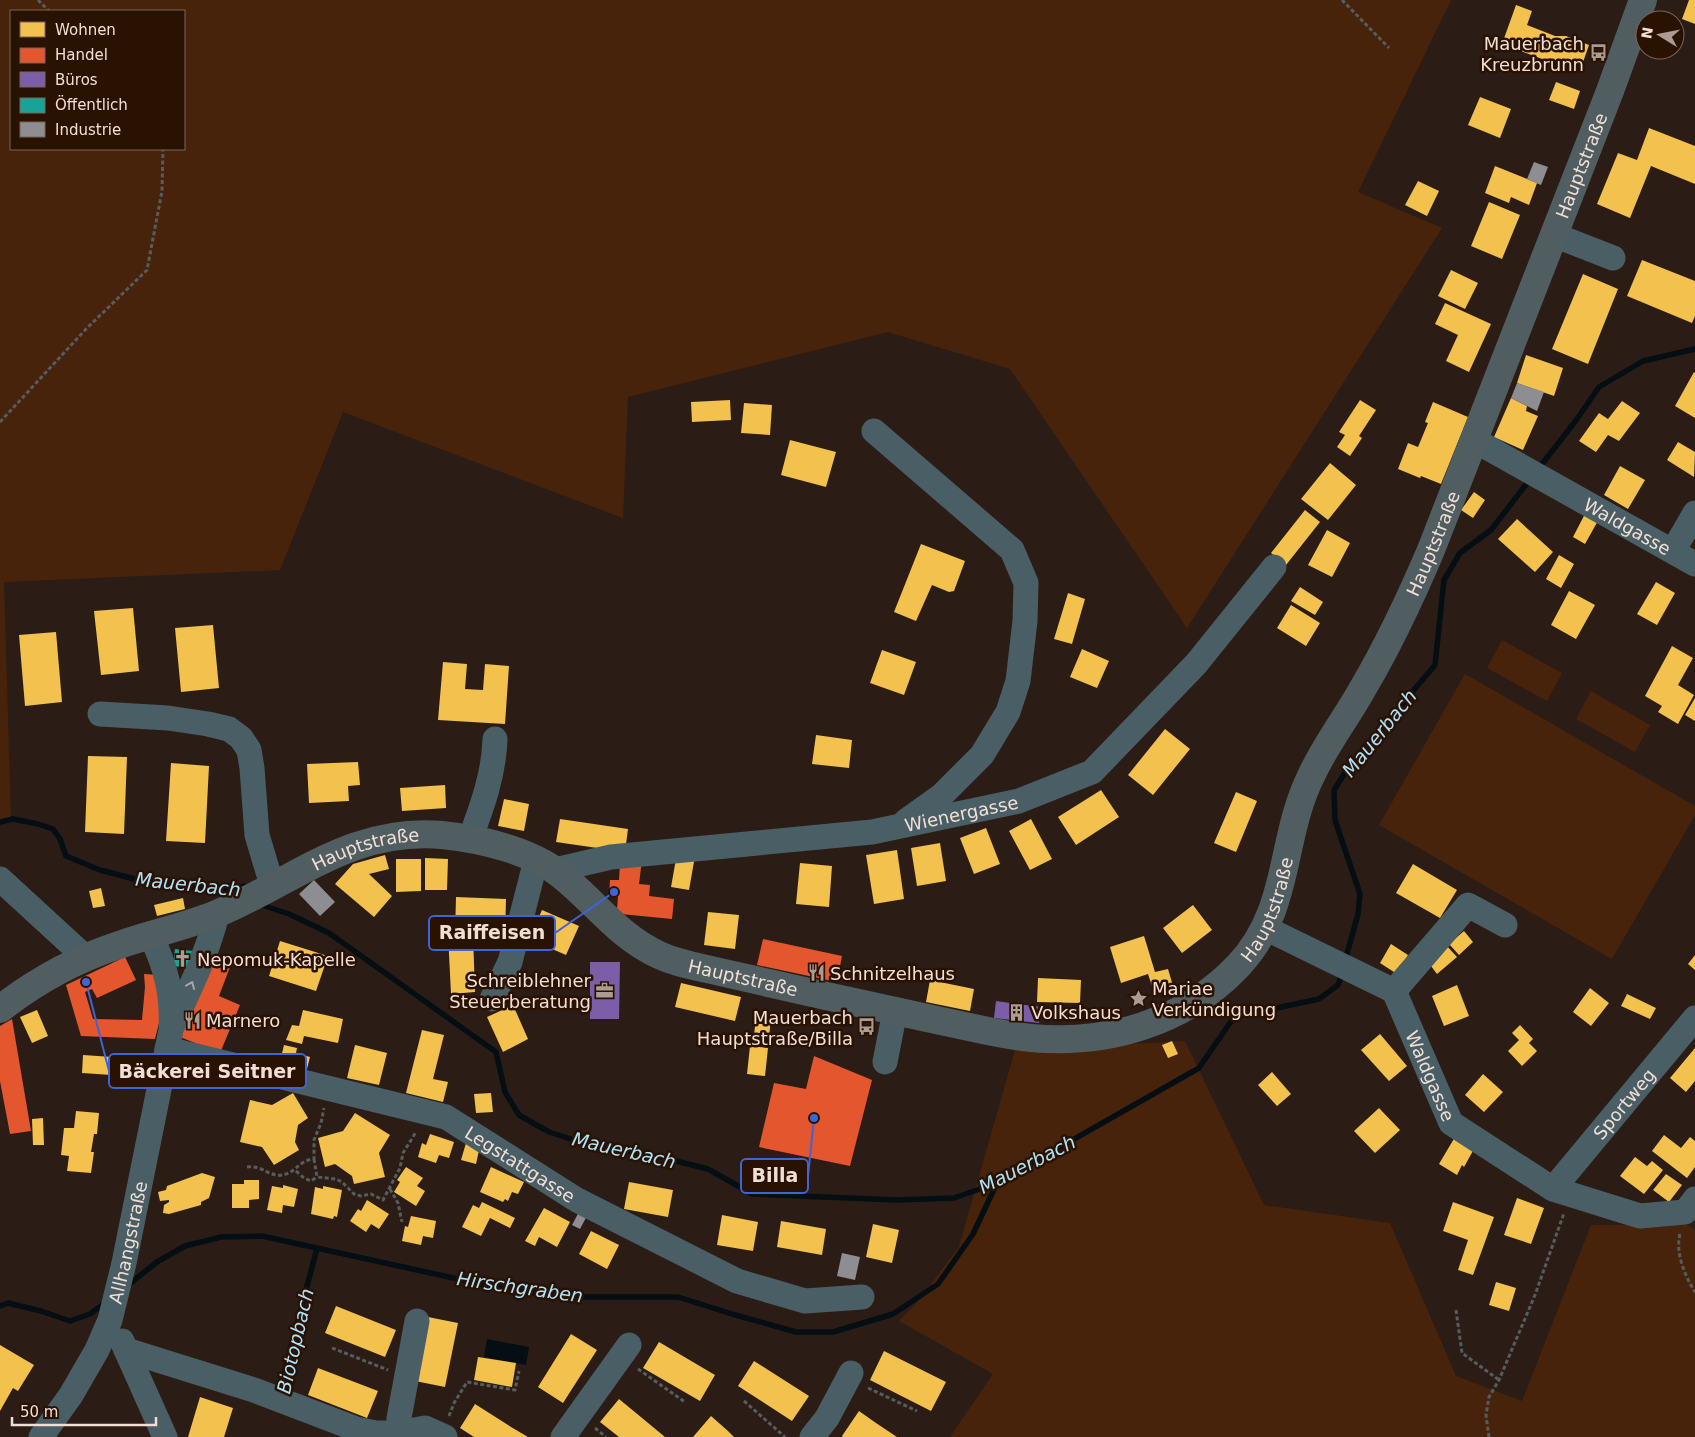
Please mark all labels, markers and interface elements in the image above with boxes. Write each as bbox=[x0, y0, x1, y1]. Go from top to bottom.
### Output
legend bbox=[10, 10, 185, 150]
north arrow bbox=[1635, 10, 1685, 60]
text: Wohnen bbox=[55, 21, 116, 39]
text: N bbox=[1638, 26, 1656, 40]
place label: Mauerbach Kreuzbrunn bbox=[1480, 33, 1584, 75]
bus stop icon: Mauerbach Kreuzbrunn bbox=[1588, 43, 1608, 63]
text: Handel bbox=[55, 46, 108, 64]
text: Büros bbox=[55, 71, 98, 89]
text: Öffentlich bbox=[55, 95, 128, 114]
street label: Hauptstraße bbox=[1551, 110, 1611, 221]
text: Industrie bbox=[55, 121, 121, 139]
street label: Hauptstraße bbox=[1402, 488, 1464, 599]
street label: Waldgasse bbox=[1580, 493, 1675, 559]
water label: Mauerbach bbox=[1337, 685, 1421, 781]
street label: Wienergasse bbox=[903, 791, 1020, 835]
street label: Hauptstraße bbox=[308, 824, 420, 874]
street label: Hauptstraße bbox=[1236, 855, 1297, 966]
water label: Mauerbach bbox=[134, 868, 242, 900]
callout: Raiffeisen bbox=[429, 916, 555, 950]
text: Raiffeisen bbox=[439, 921, 545, 943]
church icon: Nepomuk-Kapelle bbox=[173, 949, 193, 969]
place label: Nepomuk-Kapelle bbox=[197, 949, 356, 970]
street label: Hauptstraße bbox=[686, 955, 800, 1000]
restaurant icon: Schnitzelhaus bbox=[806, 963, 826, 983]
place label: Schnitzelhaus bbox=[830, 963, 955, 984]
place label: Schreiblehner Steuerberatung bbox=[449, 970, 592, 1012]
place label: Mariae Verkündigung bbox=[1152, 978, 1276, 1020]
office icon: Schreiblehner Steuerberatung bbox=[595, 980, 615, 1000]
one-way arrow bbox=[184, 981, 195, 990]
place icon: Mariae Verkündigung bbox=[1128, 988, 1148, 1008]
building icon: Volkshaus bbox=[1007, 1002, 1027, 1022]
place label: Volkshaus bbox=[1031, 1002, 1121, 1023]
place label: Mauerbach Hauptstraße/Billa bbox=[697, 1007, 853, 1049]
restaurant icon: Marnero bbox=[182, 1010, 202, 1030]
place label: Marnero bbox=[206, 1010, 280, 1031]
bus stop icon: Mauerbach Hauptstraße/Billa bbox=[857, 1017, 877, 1037]
street label: Waldgasse bbox=[1402, 1027, 1459, 1124]
callout: Bäckerei Seitner bbox=[109, 1054, 306, 1088]
text: Bäckerei Seitner bbox=[119, 1060, 296, 1082]
street label: Sportweg bbox=[1588, 1064, 1659, 1143]
street label: Legstattgasse bbox=[461, 1121, 579, 1207]
water label: Mauerbach bbox=[570, 1127, 678, 1173]
water label: Mauerbach bbox=[975, 1130, 1079, 1198]
callout: Billa bbox=[741, 1159, 808, 1193]
text: Billa bbox=[752, 1164, 798, 1186]
street label: Allhangstraße bbox=[104, 1179, 151, 1306]
water label: Hirschgraben bbox=[456, 1267, 584, 1307]
water label: Biotopbach bbox=[272, 1286, 318, 1396]
scale bar bbox=[12, 1394, 156, 1426]
text: 50 m bbox=[20, 1403, 58, 1421]

